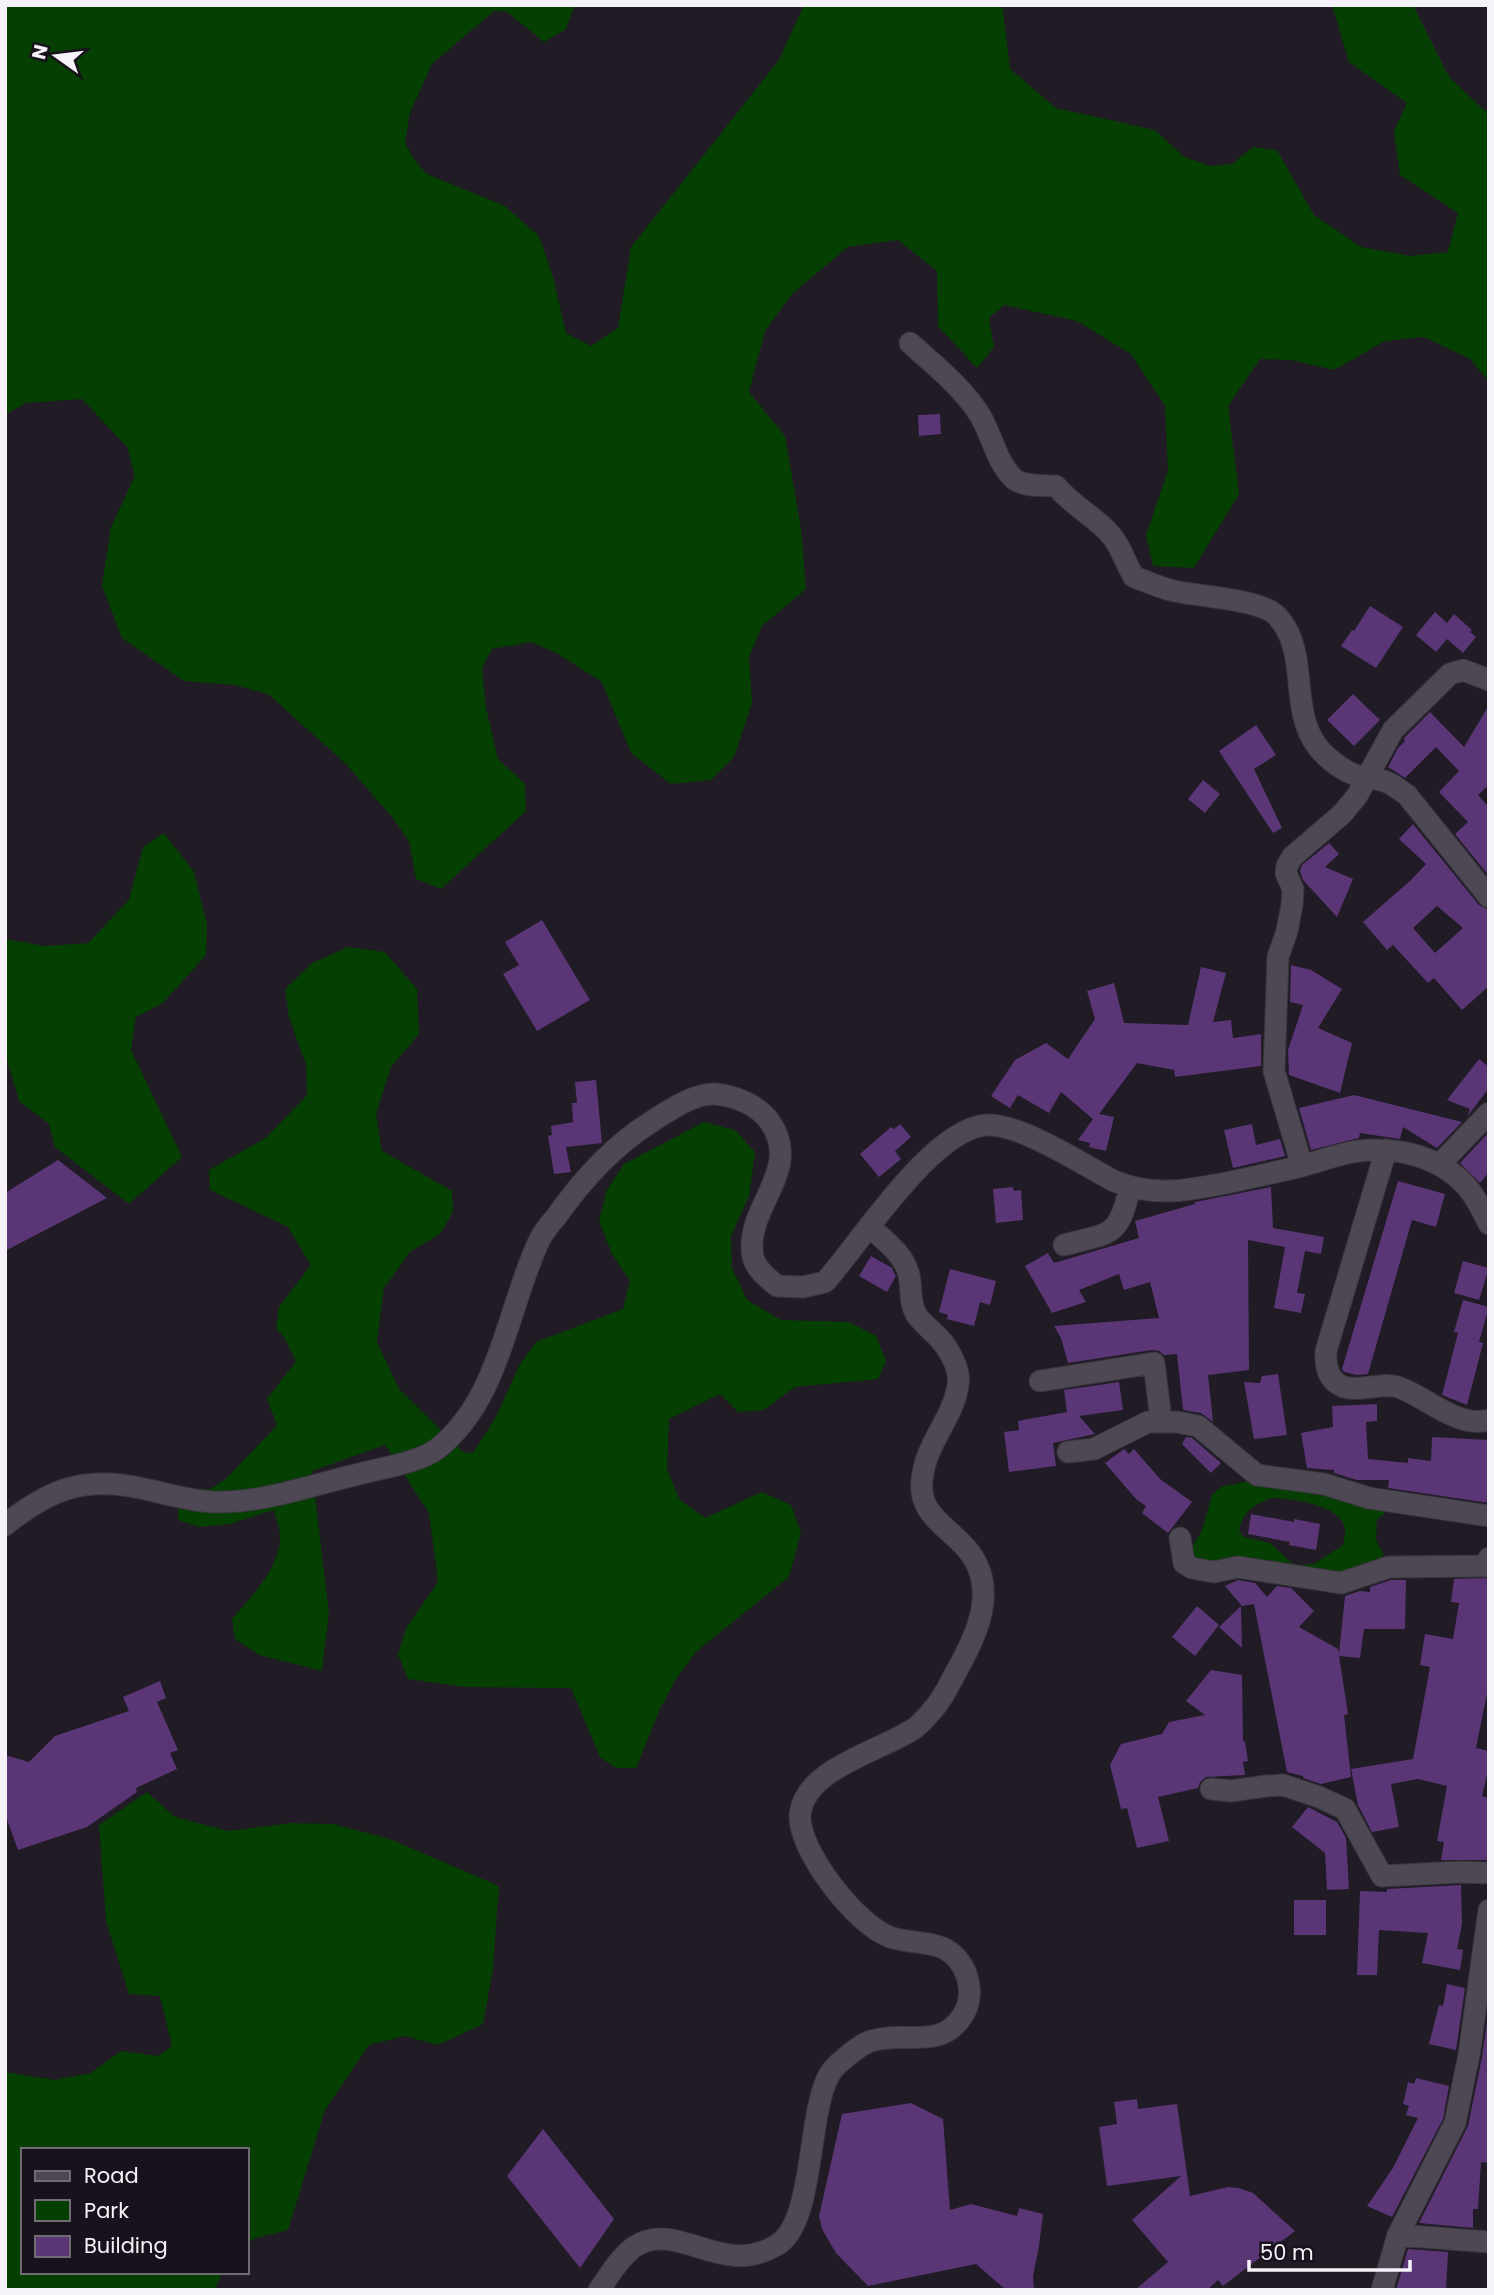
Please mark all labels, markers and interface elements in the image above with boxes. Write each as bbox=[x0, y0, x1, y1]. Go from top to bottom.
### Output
north arrow bbox=[21, 21, 91, 91]
text: N bbox=[25, 42, 55, 62]
legend bbox=[21, 2148, 248, 2274]
text: Road bbox=[84, 2161, 139, 2190]
text: Park bbox=[84, 2196, 129, 2225]
scale bar bbox=[1249, 2228, 1410, 2272]
text: Building bbox=[84, 2231, 168, 2260]
text: 50 m bbox=[1260, 2238, 1314, 2267]

